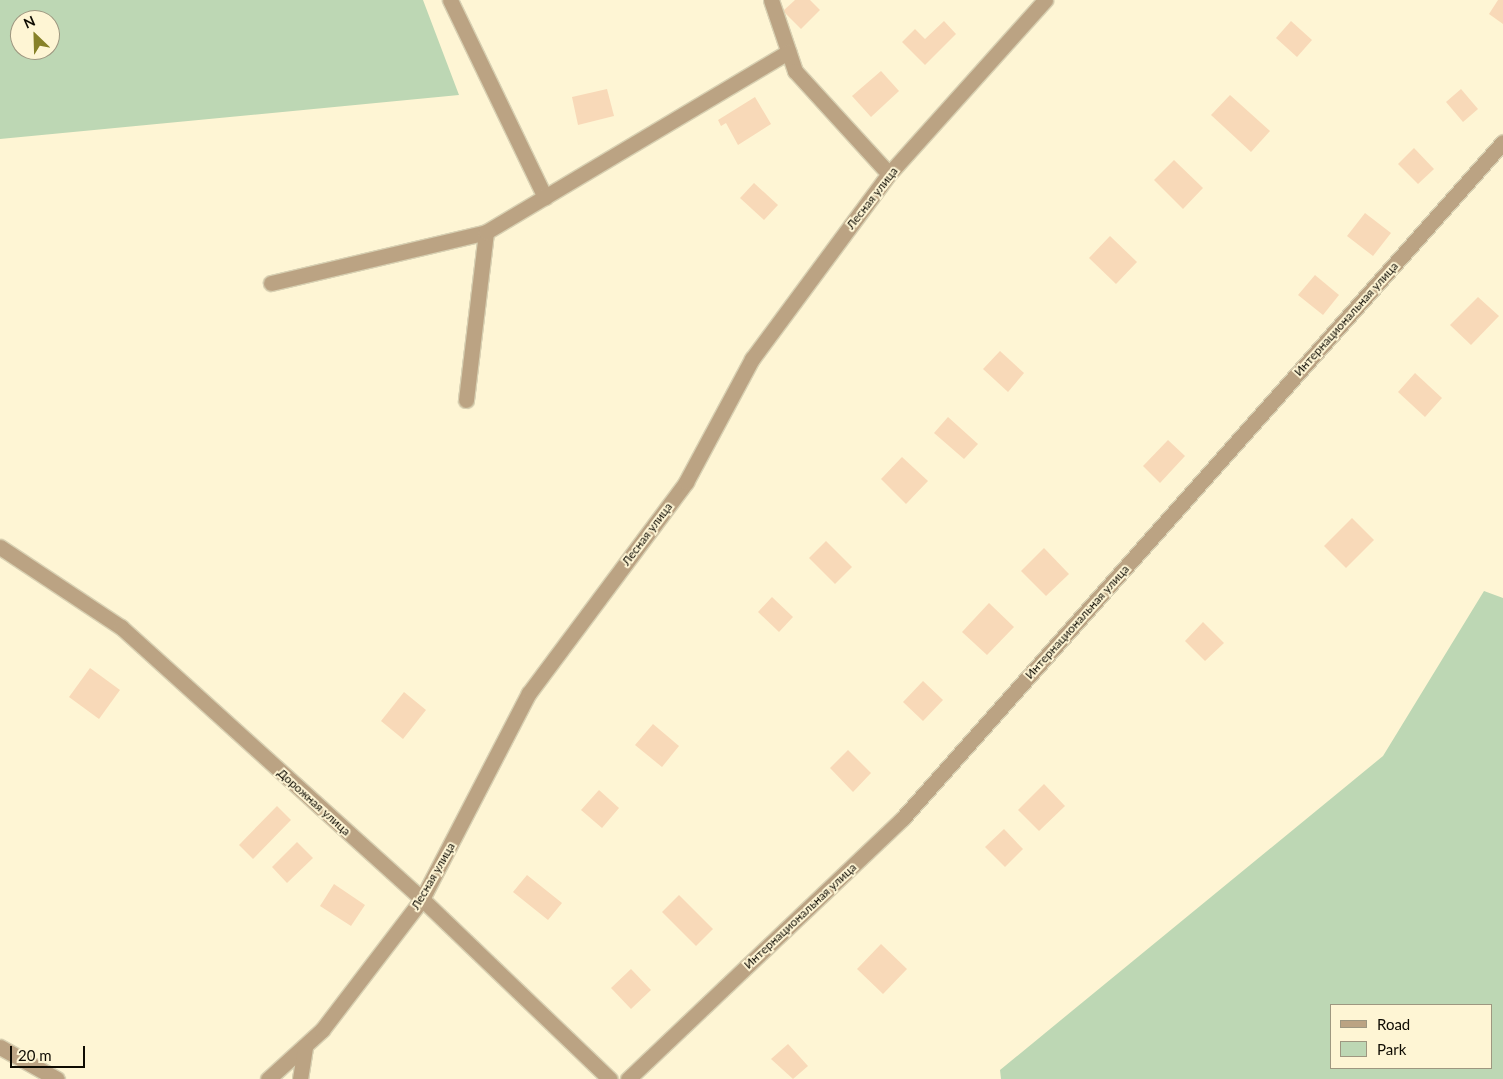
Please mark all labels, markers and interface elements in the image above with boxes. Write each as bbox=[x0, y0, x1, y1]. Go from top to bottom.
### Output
north arrow bbox=[10, 10, 60, 60]
text: N bbox=[21, 12, 37, 32]
street label: Лесная улица bbox=[843, 164, 901, 232]
street label: Интернациональная улица bbox=[1291, 259, 1401, 379]
street label: Лесная улица bbox=[619, 500, 675, 568]
street label: Интернациональная улица bbox=[1022, 562, 1132, 682]
street label: Дорожная улица bbox=[275, 766, 353, 838]
street label: Лесная улица bbox=[408, 840, 458, 912]
street label: Интернациональная улица bbox=[741, 860, 859, 972]
legend bbox=[1330, 1004, 1493, 1069]
text: Road bbox=[1377, 1015, 1410, 1033]
scale bar bbox=[12, 1036, 88, 1068]
text: Park bbox=[1377, 1040, 1406, 1058]
text: 20 m bbox=[18, 1046, 52, 1064]

